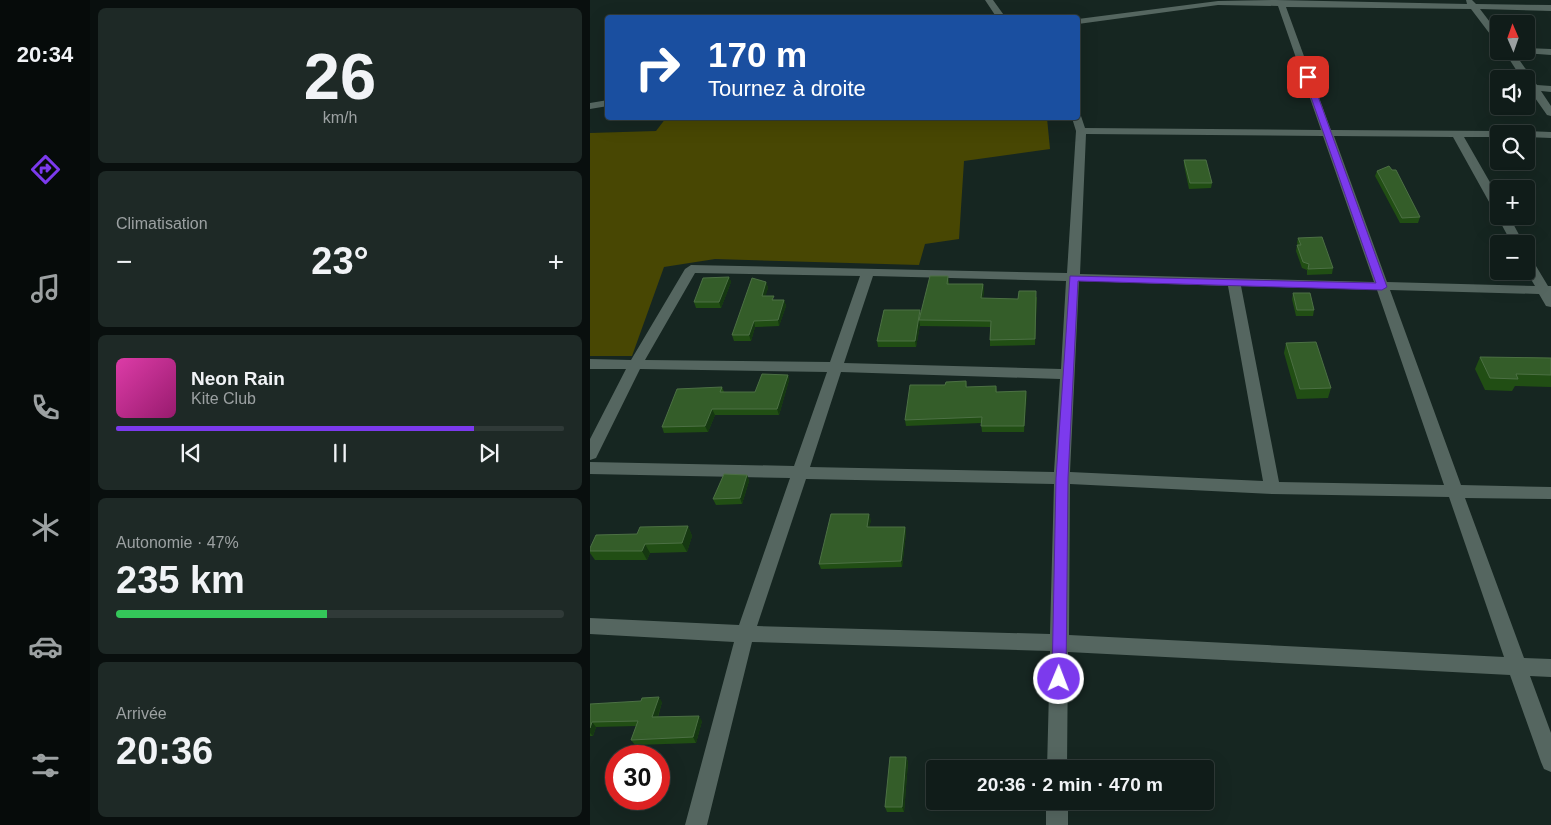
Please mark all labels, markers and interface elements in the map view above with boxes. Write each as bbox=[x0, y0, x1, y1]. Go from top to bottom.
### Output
north arrow bbox=[1490, 15, 1535, 60]
map controls bbox=[1490, 15, 1535, 280]
icon: right bbox=[625, 35, 690, 100]
text: 170 m bbox=[708, 35, 807, 74]
text: 26 bbox=[304, 40, 376, 113]
text: 20:34 bbox=[17, 42, 73, 67]
pin bbox=[1287, 56, 1329, 98]
icon: arrive bbox=[1294, 63, 1322, 91]
button: sound bbox=[1490, 70, 1535, 115]
text: Tournez à droite bbox=[708, 76, 866, 101]
text: km/h bbox=[323, 109, 357, 126]
button: search bbox=[1490, 125, 1535, 170]
icon: directions bbox=[28, 152, 63, 187]
button: + bbox=[1490, 180, 1535, 225]
text: Climatisation bbox=[116, 215, 208, 232]
button: − bbox=[1490, 235, 1535, 280]
text: 23° bbox=[311, 240, 369, 282]
text: − bbox=[116, 246, 132, 277]
text: + bbox=[548, 246, 564, 277]
icon: music bbox=[28, 271, 63, 306]
text: Neon Rain bbox=[191, 368, 285, 389]
icon: phone bbox=[28, 390, 63, 425]
text: Kite Club bbox=[191, 390, 256, 407]
icon: previous bbox=[177, 439, 205, 467]
icon: pause bbox=[326, 439, 354, 467]
icon: next bbox=[475, 439, 503, 467]
icon: climate bbox=[28, 510, 63, 545]
text: Autonomie · 47% bbox=[116, 534, 239, 551]
text: 235 km bbox=[116, 559, 245, 601]
icon: car bbox=[28, 629, 63, 664]
position arrow bbox=[1032, 652, 1084, 704]
text: Arrivée bbox=[116, 705, 167, 722]
text: 20:36 bbox=[116, 730, 213, 772]
speed limit sign: 30 bbox=[605, 745, 670, 810]
icon: filters bbox=[28, 748, 63, 783]
text: 20:36 · 2 min · 470 m bbox=[977, 774, 1163, 795]

